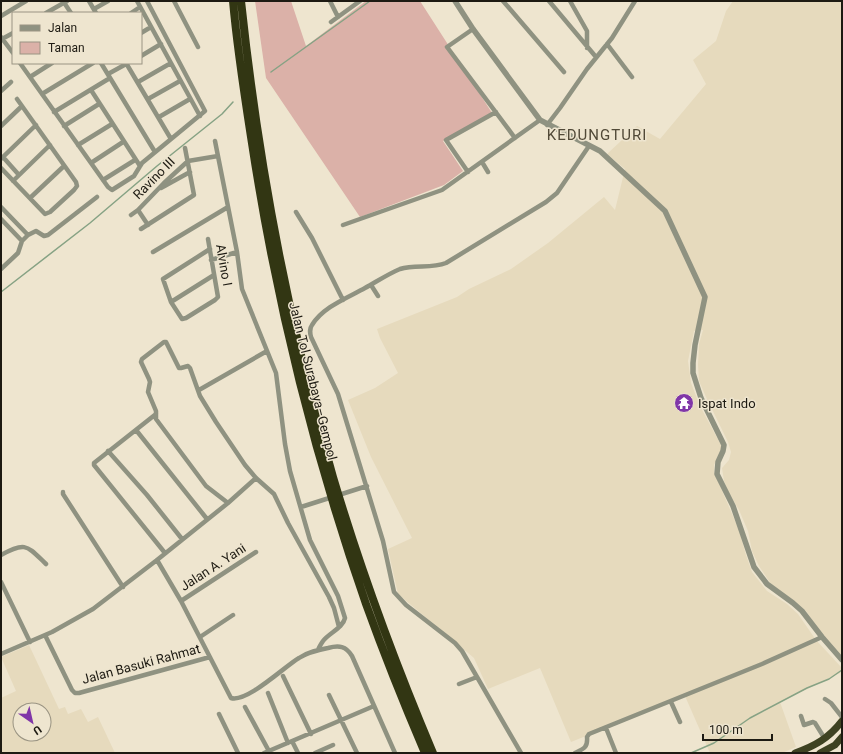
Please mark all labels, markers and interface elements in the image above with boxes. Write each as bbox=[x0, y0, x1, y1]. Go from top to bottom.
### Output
legend bbox=[12, 12, 142, 64]
text: Jalan bbox=[48, 21, 77, 35]
text: Taman bbox=[48, 41, 85, 55]
district label: KEDUNGTURI bbox=[547, 126, 647, 144]
street label: Ravino III bbox=[130, 154, 178, 202]
street label: Alvino I bbox=[213, 243, 235, 287]
street label: Jalan Tol Surabaya–Gempol bbox=[286, 300, 340, 462]
temple icon: Ispat Indo bbox=[673, 392, 695, 414]
place label: Ispat Indo bbox=[698, 396, 756, 411]
street label: Jalan A. Yani bbox=[178, 540, 248, 594]
street label: Jalan Basuki Rahmat bbox=[80, 641, 202, 687]
north arrow bbox=[12, 702, 52, 742]
scale bar bbox=[703, 716, 772, 742]
text: U bbox=[31, 722, 44, 737]
text: 100 m bbox=[709, 723, 743, 737]

